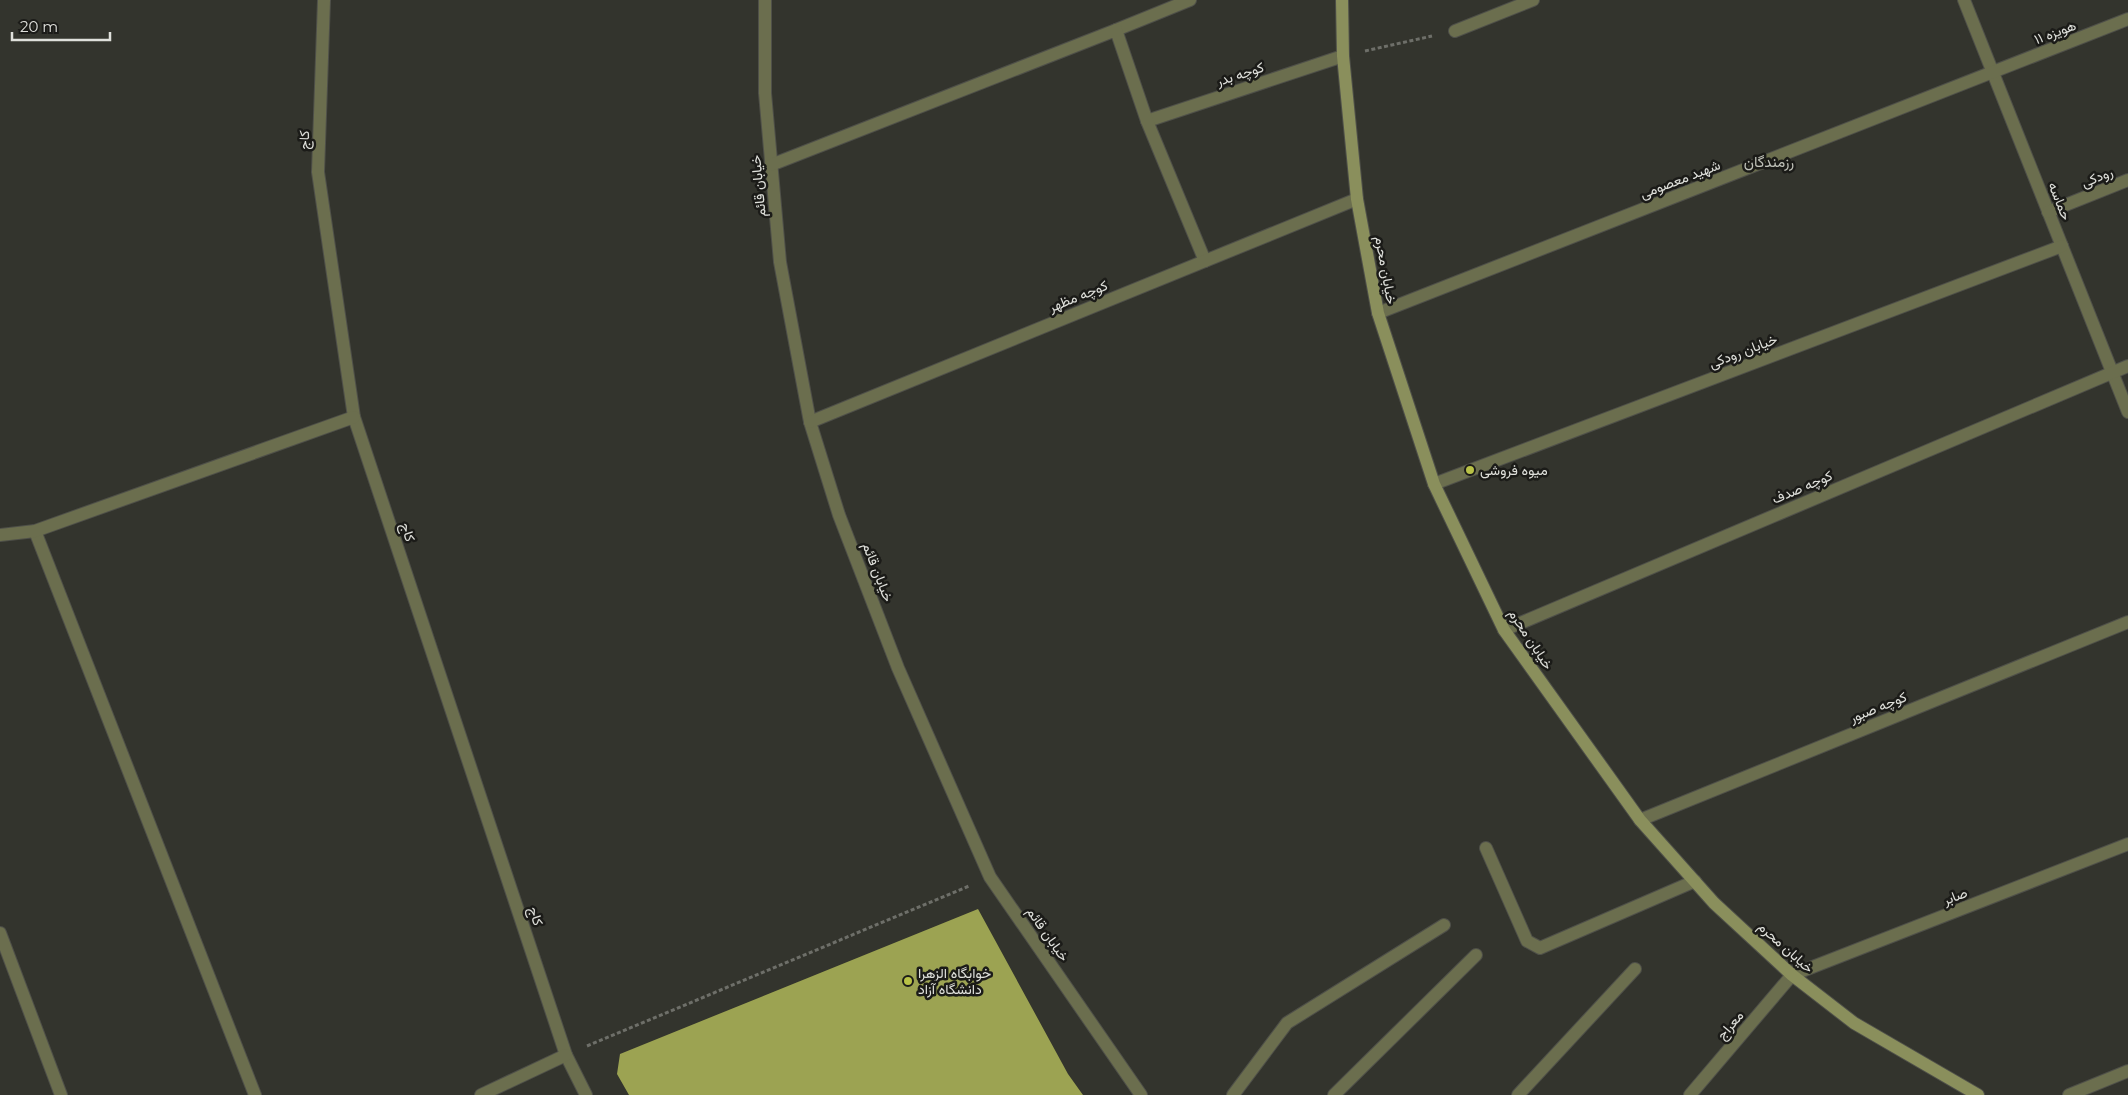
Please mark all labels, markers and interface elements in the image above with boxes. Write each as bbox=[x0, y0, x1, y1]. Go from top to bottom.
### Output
scale bar bbox=[12, 10, 110, 42]
street label: هویزه ۱۱ bbox=[2032, 16, 2079, 48]
text: 20 m bbox=[20, 17, 58, 36]
street label: کوچه بدر bbox=[1213, 58, 1266, 91]
street label: کاج bbox=[295, 130, 315, 150]
district label: رزمندگان bbox=[1744, 152, 1794, 171]
street label: خیابان قائم bbox=[746, 154, 770, 218]
street label: شهید معصومی bbox=[1637, 155, 1723, 203]
street label: رودکی bbox=[2078, 162, 2116, 191]
street label: حماسه bbox=[2044, 179, 2076, 223]
street label: خیابان محرم bbox=[1371, 235, 1401, 305]
street label: کوچه مظهر bbox=[1045, 276, 1111, 317]
street label: خیابان رودکی bbox=[1706, 330, 1780, 372]
place label: میوه فروشی bbox=[1480, 461, 1548, 479]
marker: میوه فروشی bbox=[1464, 464, 1476, 476]
street label: کوچه صدف bbox=[1769, 466, 1835, 509]
street label: کاج bbox=[395, 520, 420, 545]
street label: خیابان قائم bbox=[858, 540, 898, 604]
street label: خیابان محرم bbox=[1505, 605, 1557, 673]
street label: کوچه صبور bbox=[1846, 687, 1910, 728]
street label: صابر bbox=[1939, 883, 1970, 909]
street label: خیابان قائم bbox=[1023, 903, 1073, 965]
street label: کاج bbox=[523, 904, 548, 929]
street label: خیابان محرم bbox=[1754, 917, 1818, 977]
place label: خوابگاه الزهرا دانشگاه آزاد bbox=[918, 964, 991, 998]
marker: خوابگاه الزهرا دانشگاه آزاد bbox=[902, 975, 914, 987]
street label: معراج bbox=[1713, 1007, 1749, 1045]

